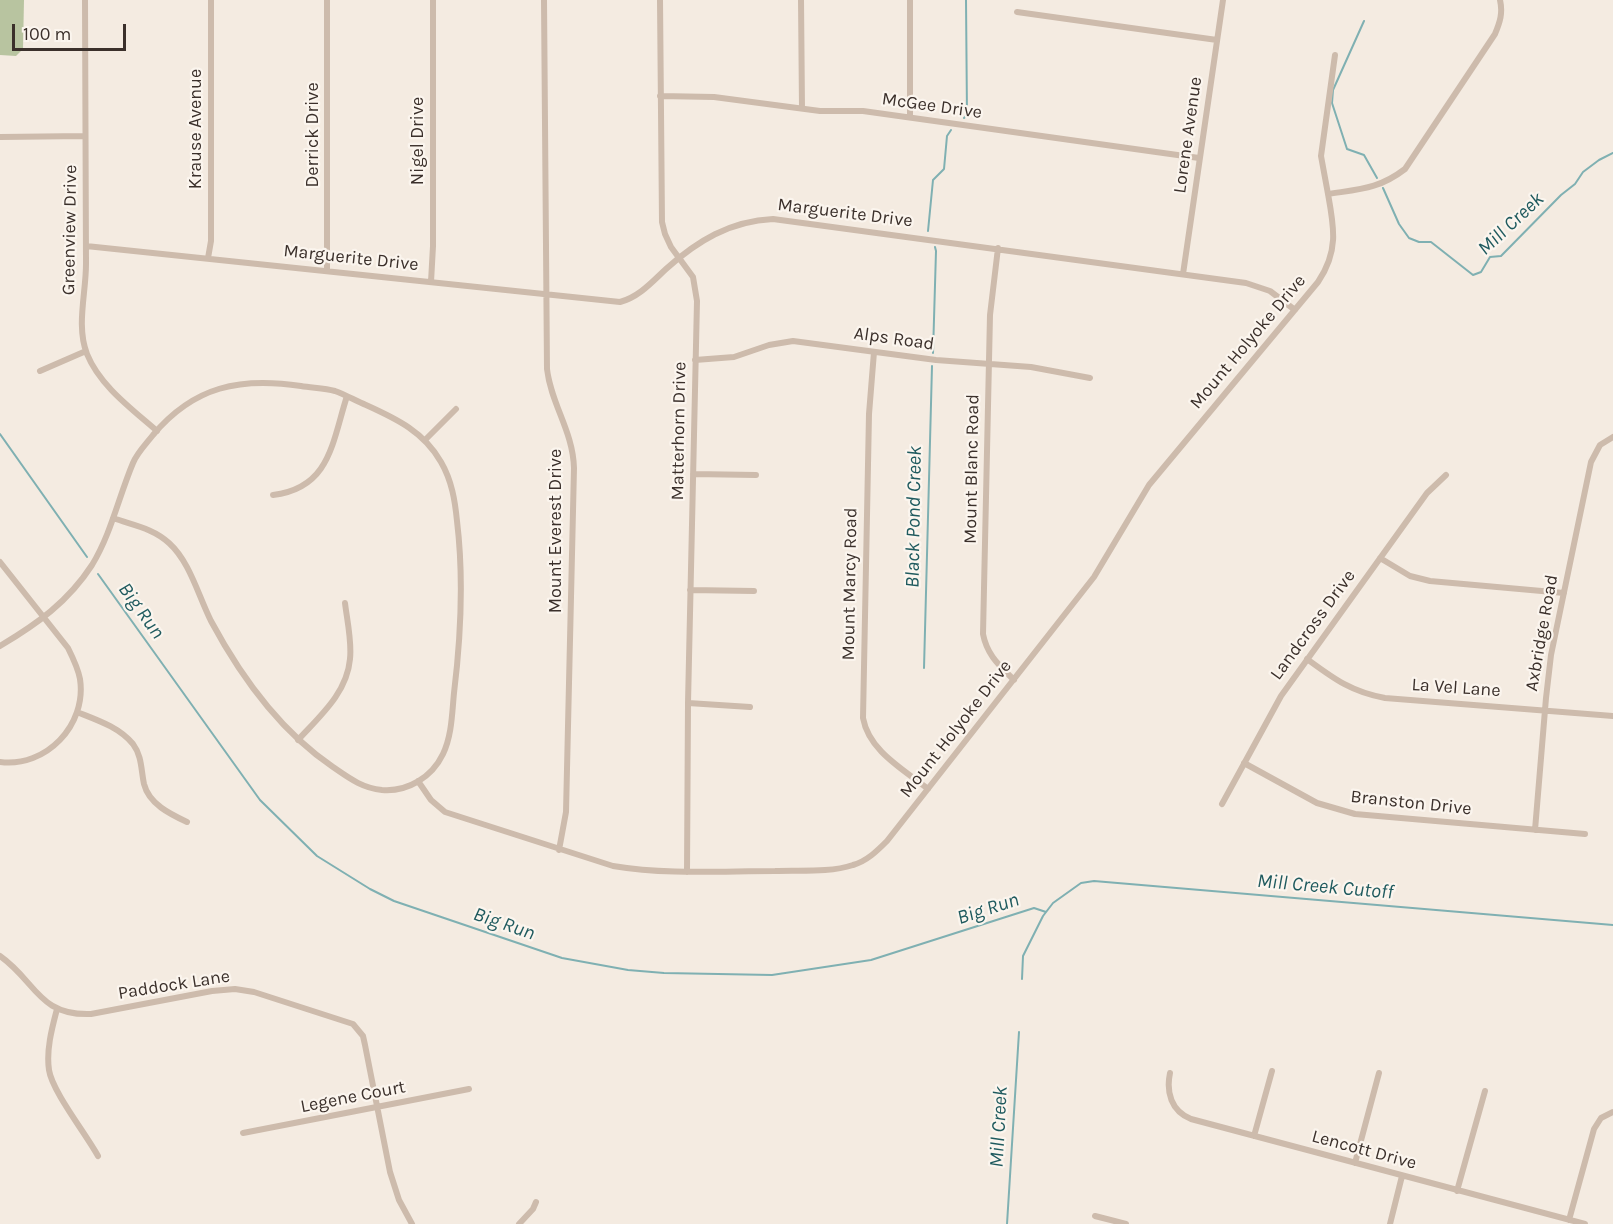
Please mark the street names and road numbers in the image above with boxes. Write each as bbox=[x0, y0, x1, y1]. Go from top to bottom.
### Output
street label: Krause Avenue bbox=[185, 69, 207, 189]
street label: Lorene Avenue bbox=[1169, 75, 1207, 195]
street label: Derrick Drive bbox=[302, 82, 324, 188]
street label: McGee Drive bbox=[881, 88, 983, 124]
street label: Nigel Drive bbox=[407, 97, 429, 185]
street label: Greenview Drive bbox=[58, 165, 82, 295]
street label: Marguerite Drive bbox=[776, 194, 914, 232]
street label: Marguerite Drive bbox=[282, 240, 420, 276]
street label: Mount Holyoke Drive bbox=[1186, 270, 1310, 414]
street label: Alps Road bbox=[852, 323, 936, 355]
street label: Matterhorn Drive bbox=[667, 361, 691, 501]
street label: Mount Blanc Road bbox=[960, 394, 984, 544]
street label: Mount Everest Drive bbox=[545, 449, 567, 613]
street label: Mount Marcy Road bbox=[838, 507, 862, 661]
street label: Landcross Drive bbox=[1266, 566, 1360, 684]
street label: Axbridge Road bbox=[1521, 573, 1563, 693]
street label: Mount Holyoke Drive bbox=[896, 656, 1016, 802]
street label: La Vel Lane bbox=[1411, 674, 1501, 702]
street label: Branston Drive bbox=[1349, 786, 1473, 820]
street label: Paddock Lane bbox=[116, 965, 232, 1005]
street label: Legene Court bbox=[299, 1076, 407, 1118]
street label: Lencott Drive bbox=[1309, 1126, 1419, 1174]

